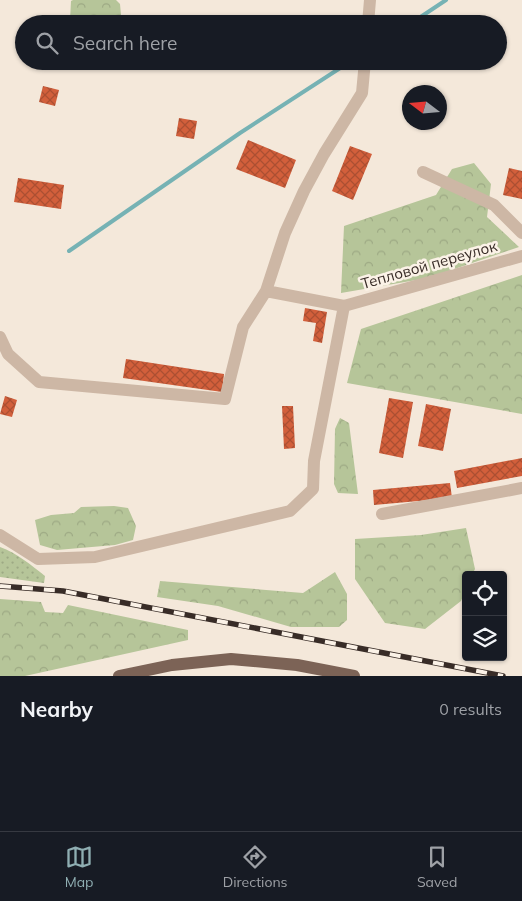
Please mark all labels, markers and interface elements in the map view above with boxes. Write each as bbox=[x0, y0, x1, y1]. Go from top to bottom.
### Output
search box bbox=[15, 15, 507, 70]
icon: search bbox=[33, 29, 61, 57]
text: Search here bbox=[73, 31, 177, 55]
north arrow bbox=[402, 85, 447, 130]
street label: Тепловой переулок bbox=[359, 236, 500, 293]
map controls bbox=[462, 571, 507, 661]
button: locate bbox=[462, 571, 507, 616]
button: layers bbox=[462, 616, 507, 661]
text: Nearby bbox=[20, 696, 93, 722]
text: 0 results bbox=[439, 699, 502, 719]
tab: Map bbox=[65, 843, 93, 891]
tab: Directions bbox=[223, 843, 288, 891]
tab: Saved bbox=[417, 843, 457, 891]

